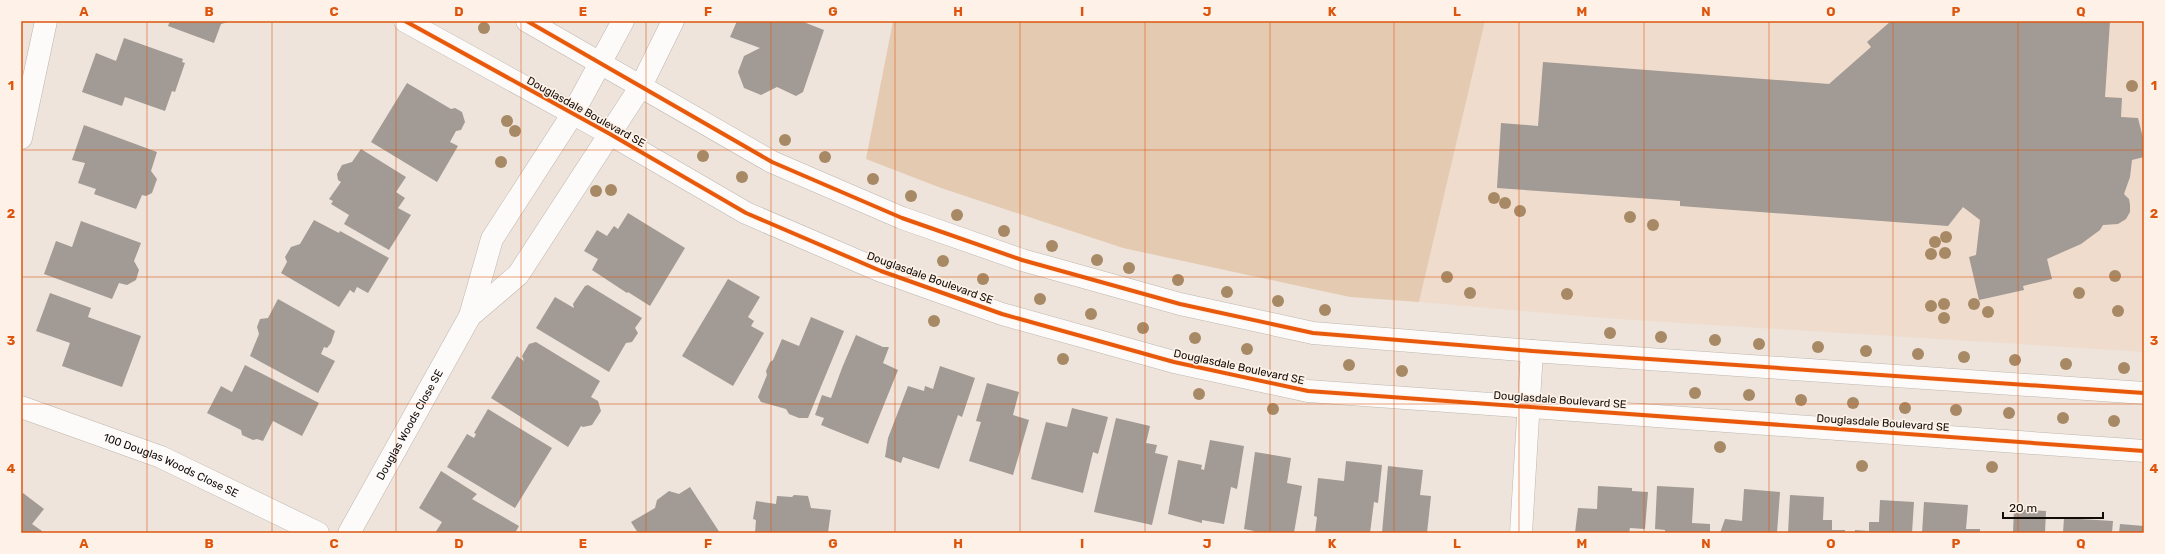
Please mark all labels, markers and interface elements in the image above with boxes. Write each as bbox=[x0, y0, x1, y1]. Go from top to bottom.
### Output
text: A bbox=[79, 4, 89, 19]
text: B bbox=[204, 4, 214, 19]
text: C bbox=[329, 4, 339, 19]
text: D bbox=[454, 4, 464, 19]
text: E bbox=[579, 4, 587, 19]
text: F bbox=[704, 4, 712, 19]
text: G bbox=[828, 4, 838, 19]
text: H bbox=[953, 4, 963, 19]
text: I bbox=[1080, 4, 1084, 19]
text: J bbox=[1203, 4, 1211, 19]
text: K bbox=[1328, 4, 1337, 19]
text: L bbox=[1453, 4, 1461, 19]
text: M bbox=[1577, 4, 1587, 19]
text: N bbox=[1701, 4, 1711, 19]
text: O bbox=[1826, 4, 1836, 19]
text: P bbox=[1952, 4, 1961, 19]
text: Q bbox=[2076, 4, 2086, 19]
street label: Douglasdale Boulevard SE bbox=[525, 74, 648, 150]
text: 1 bbox=[8, 78, 14, 93]
text: 1 bbox=[2151, 78, 2157, 93]
text: 2 bbox=[7, 206, 15, 221]
text: 2 bbox=[2150, 206, 2158, 221]
street label: Douglasdale Boulevard SE bbox=[865, 249, 995, 307]
text: 3 bbox=[7, 333, 16, 348]
text: 3 bbox=[2150, 333, 2159, 348]
street label: Douglasdale Boulevard SE bbox=[1172, 347, 1306, 387]
street label: Douglas Woods Close SE bbox=[373, 367, 446, 482]
street label: Douglasdale Boulevard SE bbox=[1493, 389, 1627, 411]
street label: Douglasdale Boulevard SE bbox=[1816, 412, 1950, 434]
street label: 100 Douglas Woods Close SE bbox=[102, 430, 241, 500]
text: 4 bbox=[7, 461, 16, 476]
text: 4 bbox=[2150, 461, 2159, 476]
scale bar bbox=[2003, 494, 2103, 520]
text: 20 m bbox=[2009, 501, 2037, 515]
text: A bbox=[79, 536, 89, 551]
text: B bbox=[204, 536, 214, 551]
text: C bbox=[329, 536, 339, 551]
text: D bbox=[454, 536, 464, 551]
text: E bbox=[579, 536, 587, 551]
text: F bbox=[704, 536, 712, 551]
text: G bbox=[828, 536, 838, 551]
text: H bbox=[953, 536, 963, 551]
text: I bbox=[1080, 536, 1084, 551]
text: J bbox=[1203, 536, 1211, 551]
text: K bbox=[1328, 536, 1337, 551]
text: L bbox=[1453, 536, 1461, 551]
text: M bbox=[1577, 536, 1587, 551]
text: N bbox=[1701, 536, 1711, 551]
text: O bbox=[1826, 536, 1836, 551]
text: P bbox=[1952, 536, 1961, 551]
text: Q bbox=[2076, 536, 2086, 551]

